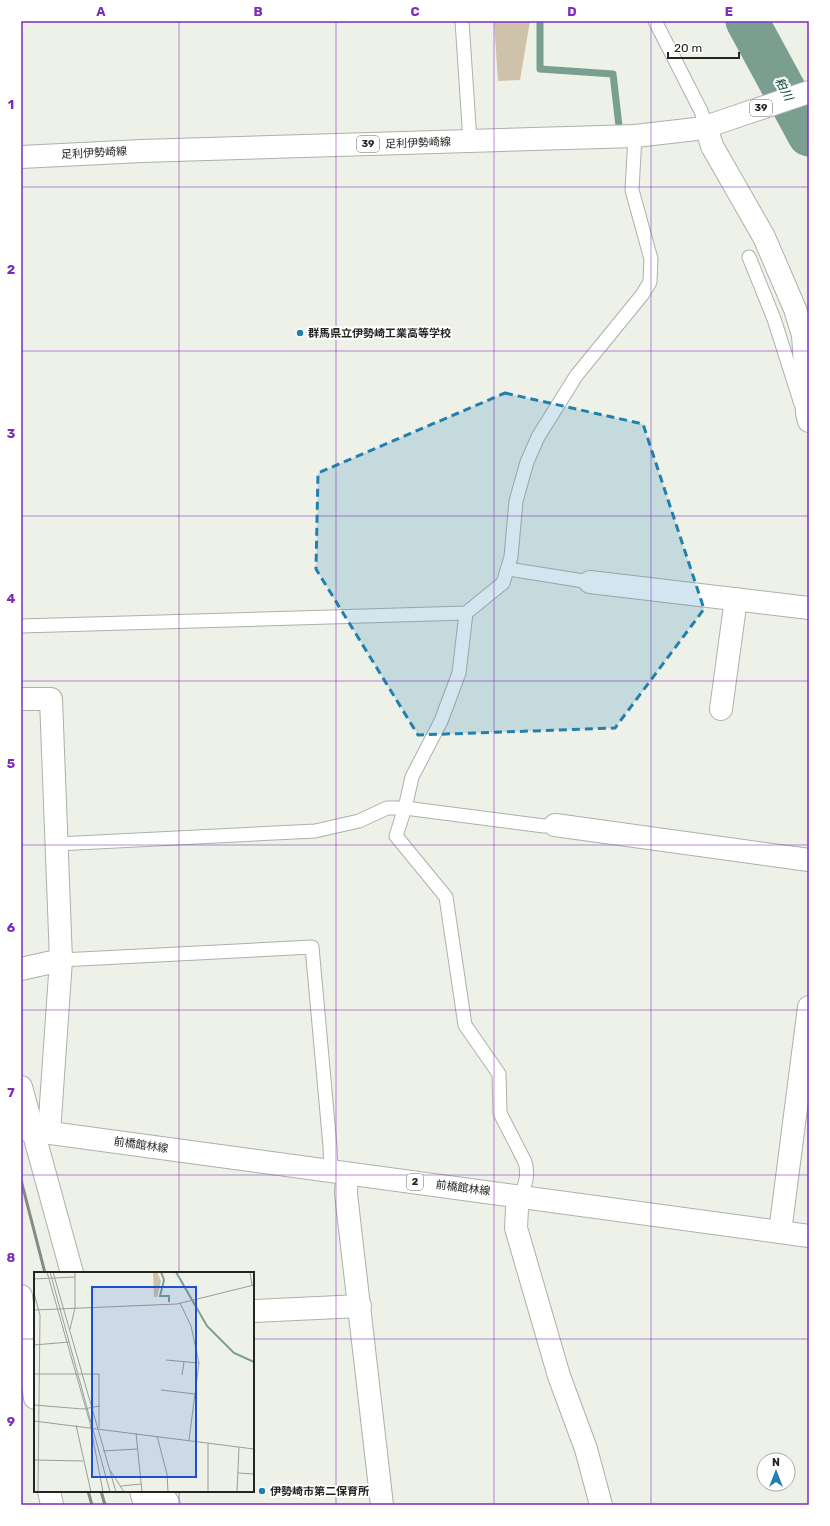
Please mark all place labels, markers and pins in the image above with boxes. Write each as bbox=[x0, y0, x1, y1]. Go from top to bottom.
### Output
place label: 群馬県立伊勢崎工業高等学校 bbox=[308, 327, 451, 340]
marker: 群馬県立伊勢崎工業高等学校 bbox=[295, 328, 305, 338]
place label: 伊勢崎市第二保育所 bbox=[270, 1485, 369, 1498]
marker: 伊勢崎市第二保育所 bbox=[257, 1486, 267, 1496]

